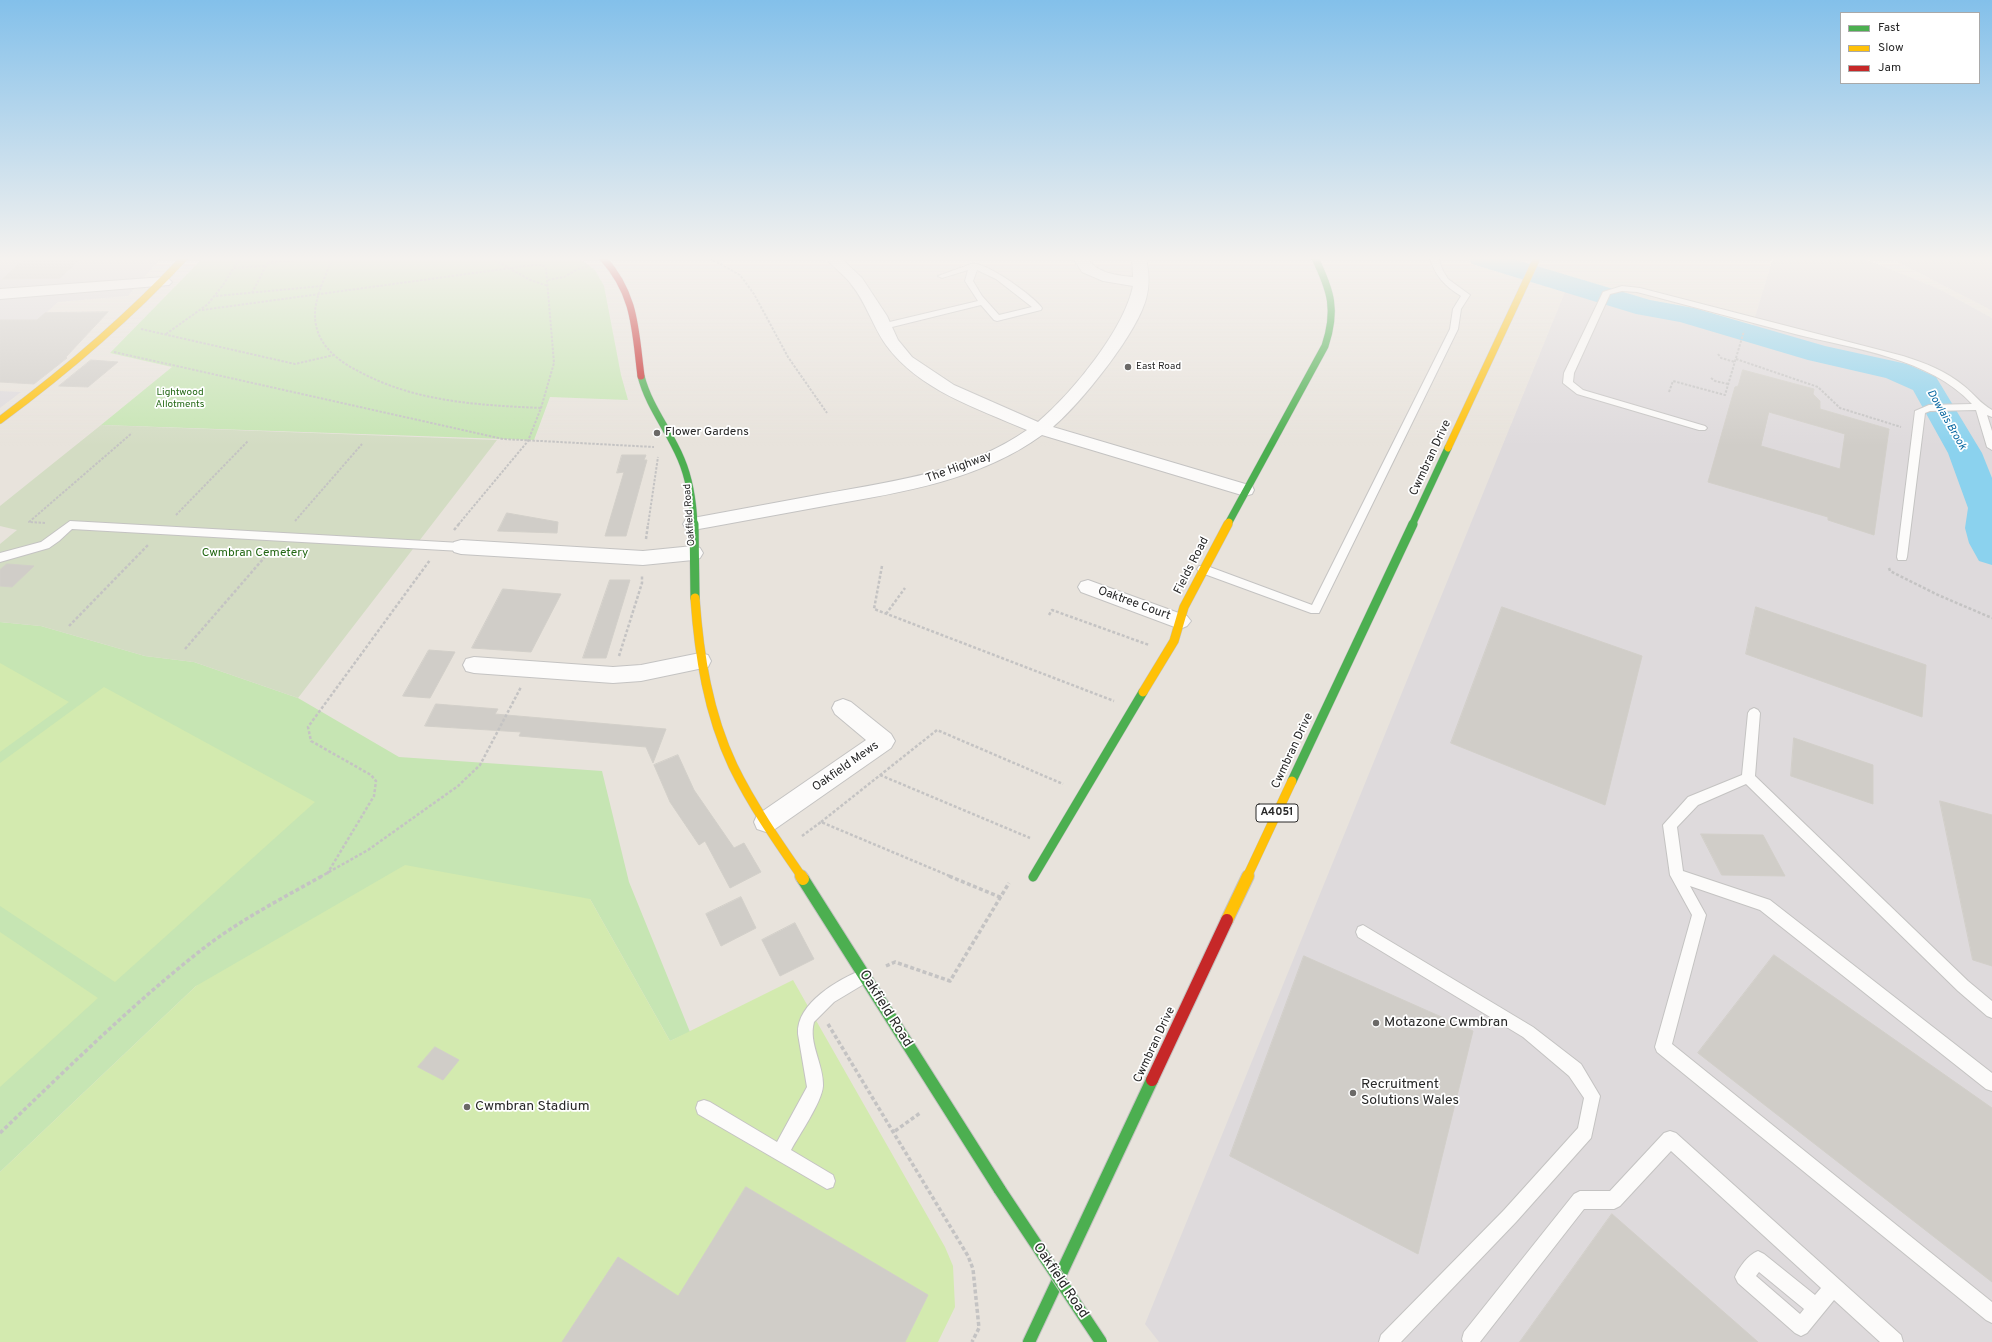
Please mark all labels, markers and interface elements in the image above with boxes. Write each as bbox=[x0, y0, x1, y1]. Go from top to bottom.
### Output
legend bbox=[1840, 12, 1980, 84]
text: Fast bbox=[1878, 20, 1900, 36]
text: Slow bbox=[1878, 40, 1904, 56]
text: Jam bbox=[1878, 60, 1901, 76]
place label: East Road bbox=[1136, 361, 1181, 373]
marker: East Road bbox=[1123, 362, 1133, 372]
park label: Lightwood Allotments bbox=[156, 387, 204, 410]
water label: Dowlais Brook bbox=[1923, 388, 1969, 452]
street label: Cwmbran Drive bbox=[1407, 418, 1455, 498]
place label: Flower Gardens bbox=[665, 426, 749, 440]
marker: Flower Gardens bbox=[652, 428, 662, 438]
street label: The Highway bbox=[924, 449, 994, 487]
street label: Oakfield Road bbox=[682, 483, 698, 547]
street label: Fields Road bbox=[1171, 535, 1213, 597]
park label: Cwmbran Cemetery bbox=[202, 547, 308, 561]
street label: Oaktree Court bbox=[1096, 584, 1172, 624]
street label: Cwmbran Drive bbox=[1269, 711, 1317, 791]
street label: Oakfield Mews bbox=[810, 739, 882, 795]
road number: A4051 bbox=[1256, 804, 1298, 822]
street label: Oakfield Road bbox=[855, 967, 915, 1051]
street label: Cwmbran Drive bbox=[1131, 1005, 1179, 1085]
place label: Motazone Cwmbran bbox=[1384, 1015, 1508, 1031]
marker: Motazone Cwmbran bbox=[1371, 1018, 1381, 1028]
place label: Recruitment Solutions Wales bbox=[1361, 1077, 1459, 1110]
marker: Recruitment Solutions Wales bbox=[1348, 1088, 1358, 1098]
place label: Cwmbran Stadium bbox=[475, 1099, 590, 1115]
marker: Cwmbran Stadium bbox=[462, 1102, 472, 1112]
street label: Oakfield Road bbox=[1029, 1240, 1091, 1322]

